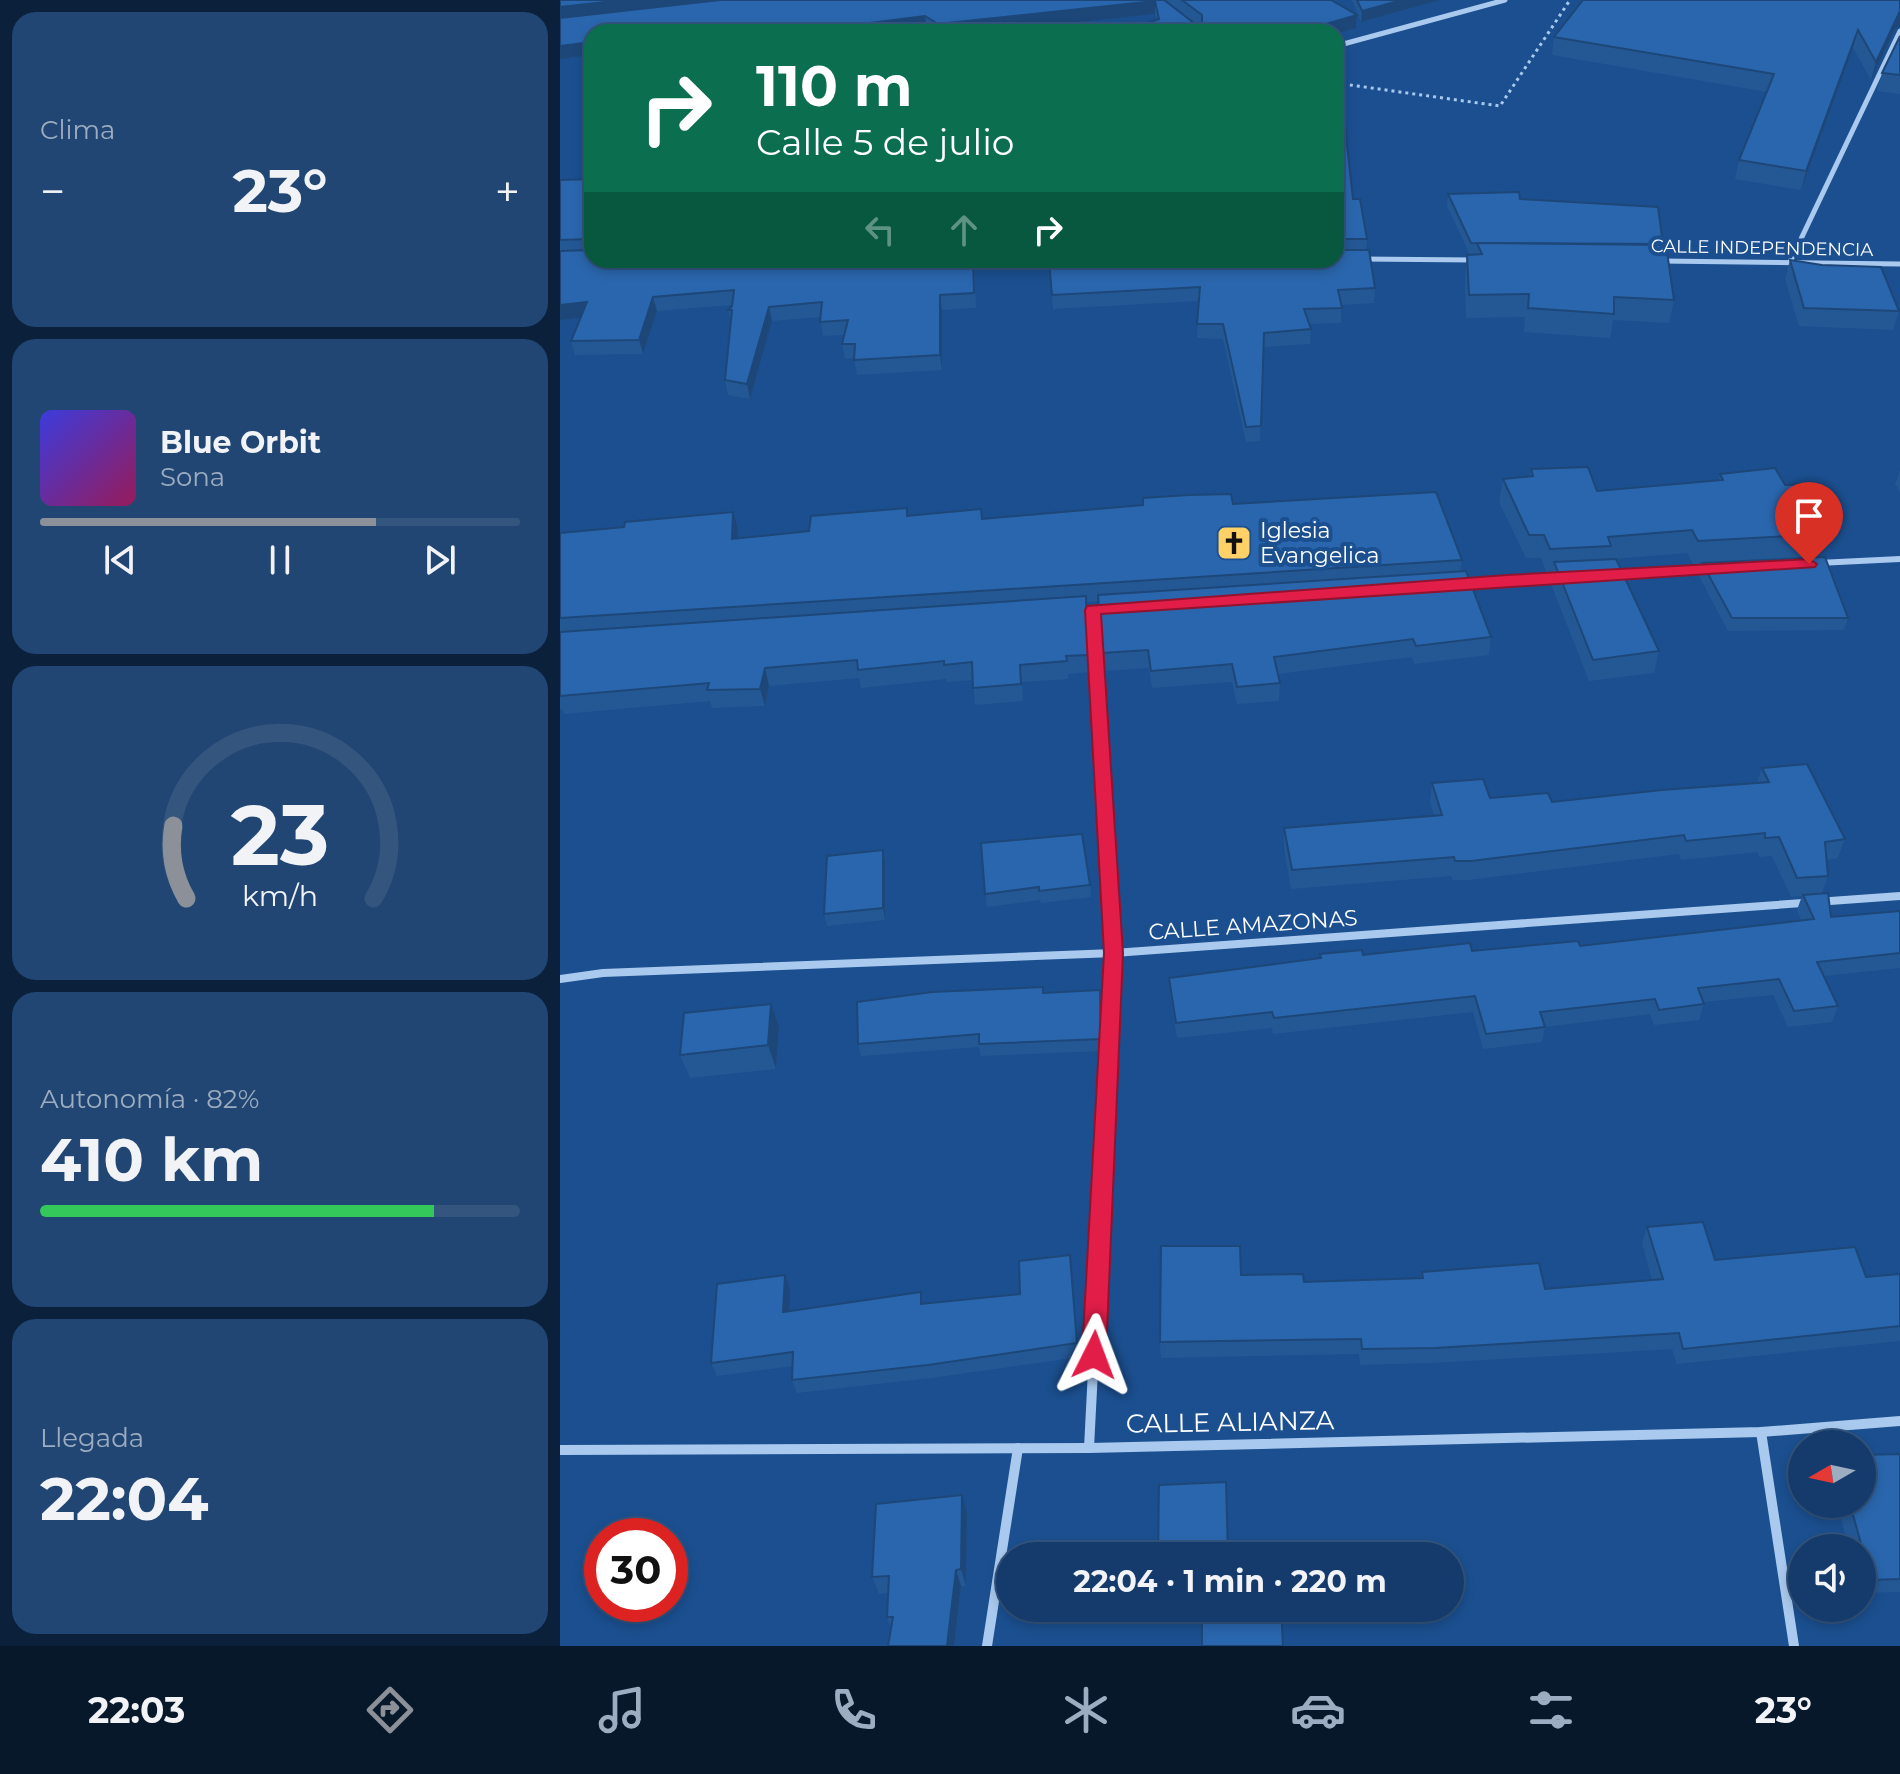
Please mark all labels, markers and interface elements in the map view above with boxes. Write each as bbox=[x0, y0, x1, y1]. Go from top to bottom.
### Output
text: 110 m bbox=[756, 52, 913, 120]
icon: right bbox=[624, 56, 728, 160]
text: Clima bbox=[40, 114, 115, 146]
text: Calle 5 de julio bbox=[756, 120, 1014, 164]
text: 23° bbox=[232, 154, 328, 227]
text: − bbox=[40, 164, 65, 218]
text: + bbox=[495, 164, 520, 218]
icon: left bbox=[858, 208, 902, 252]
icon: ahead bbox=[942, 208, 986, 252]
icon: right bbox=[1026, 208, 1070, 252]
street label: CALLE INDEPENDENCIA bbox=[1651, 235, 1873, 261]
text: Blue Orbit bbox=[160, 424, 321, 461]
text: Sona bbox=[160, 461, 225, 493]
pin bbox=[1775, 482, 1843, 564]
icon: arrive bbox=[1787, 494, 1831, 538]
place label: Iglesia Evangelica bbox=[1260, 517, 1379, 569]
church icon: Iglesia Evangelica bbox=[1215, 524, 1253, 562]
icon: previous bbox=[98, 538, 142, 582]
icon: pause bbox=[258, 538, 302, 582]
icon: next bbox=[418, 538, 462, 582]
text: 23 bbox=[231, 784, 329, 886]
text: km/h bbox=[242, 878, 318, 913]
street label: CALLE AMAZONAS bbox=[1147, 904, 1359, 946]
text: Autonomía · 82% bbox=[40, 1083, 259, 1115]
text: 410 km bbox=[40, 1123, 263, 1196]
position arrow bbox=[1052, 1313, 1136, 1397]
street label: CALLE ALIANZA bbox=[1125, 1404, 1335, 1440]
text: Llegada bbox=[40, 1422, 144, 1454]
north arrow bbox=[1788, 1430, 1876, 1518]
map controls bbox=[1788, 1430, 1876, 1622]
text: 22:04 bbox=[40, 1462, 209, 1535]
speed limit sign: 30 bbox=[584, 1518, 688, 1622]
button: sound bbox=[1788, 1534, 1876, 1622]
text: 22:04 · 1 min · 220 m bbox=[1073, 1563, 1387, 1600]
icon: directions bbox=[362, 1682, 418, 1738]
icon: music bbox=[594, 1682, 650, 1738]
icon: phone bbox=[826, 1682, 882, 1738]
icon: climate bbox=[1058, 1682, 1114, 1738]
icon: car bbox=[1290, 1682, 1346, 1738]
icon: filters bbox=[1523, 1682, 1579, 1738]
text: 22:03 bbox=[88, 1688, 185, 1732]
text: 23° bbox=[1755, 1688, 1812, 1732]

